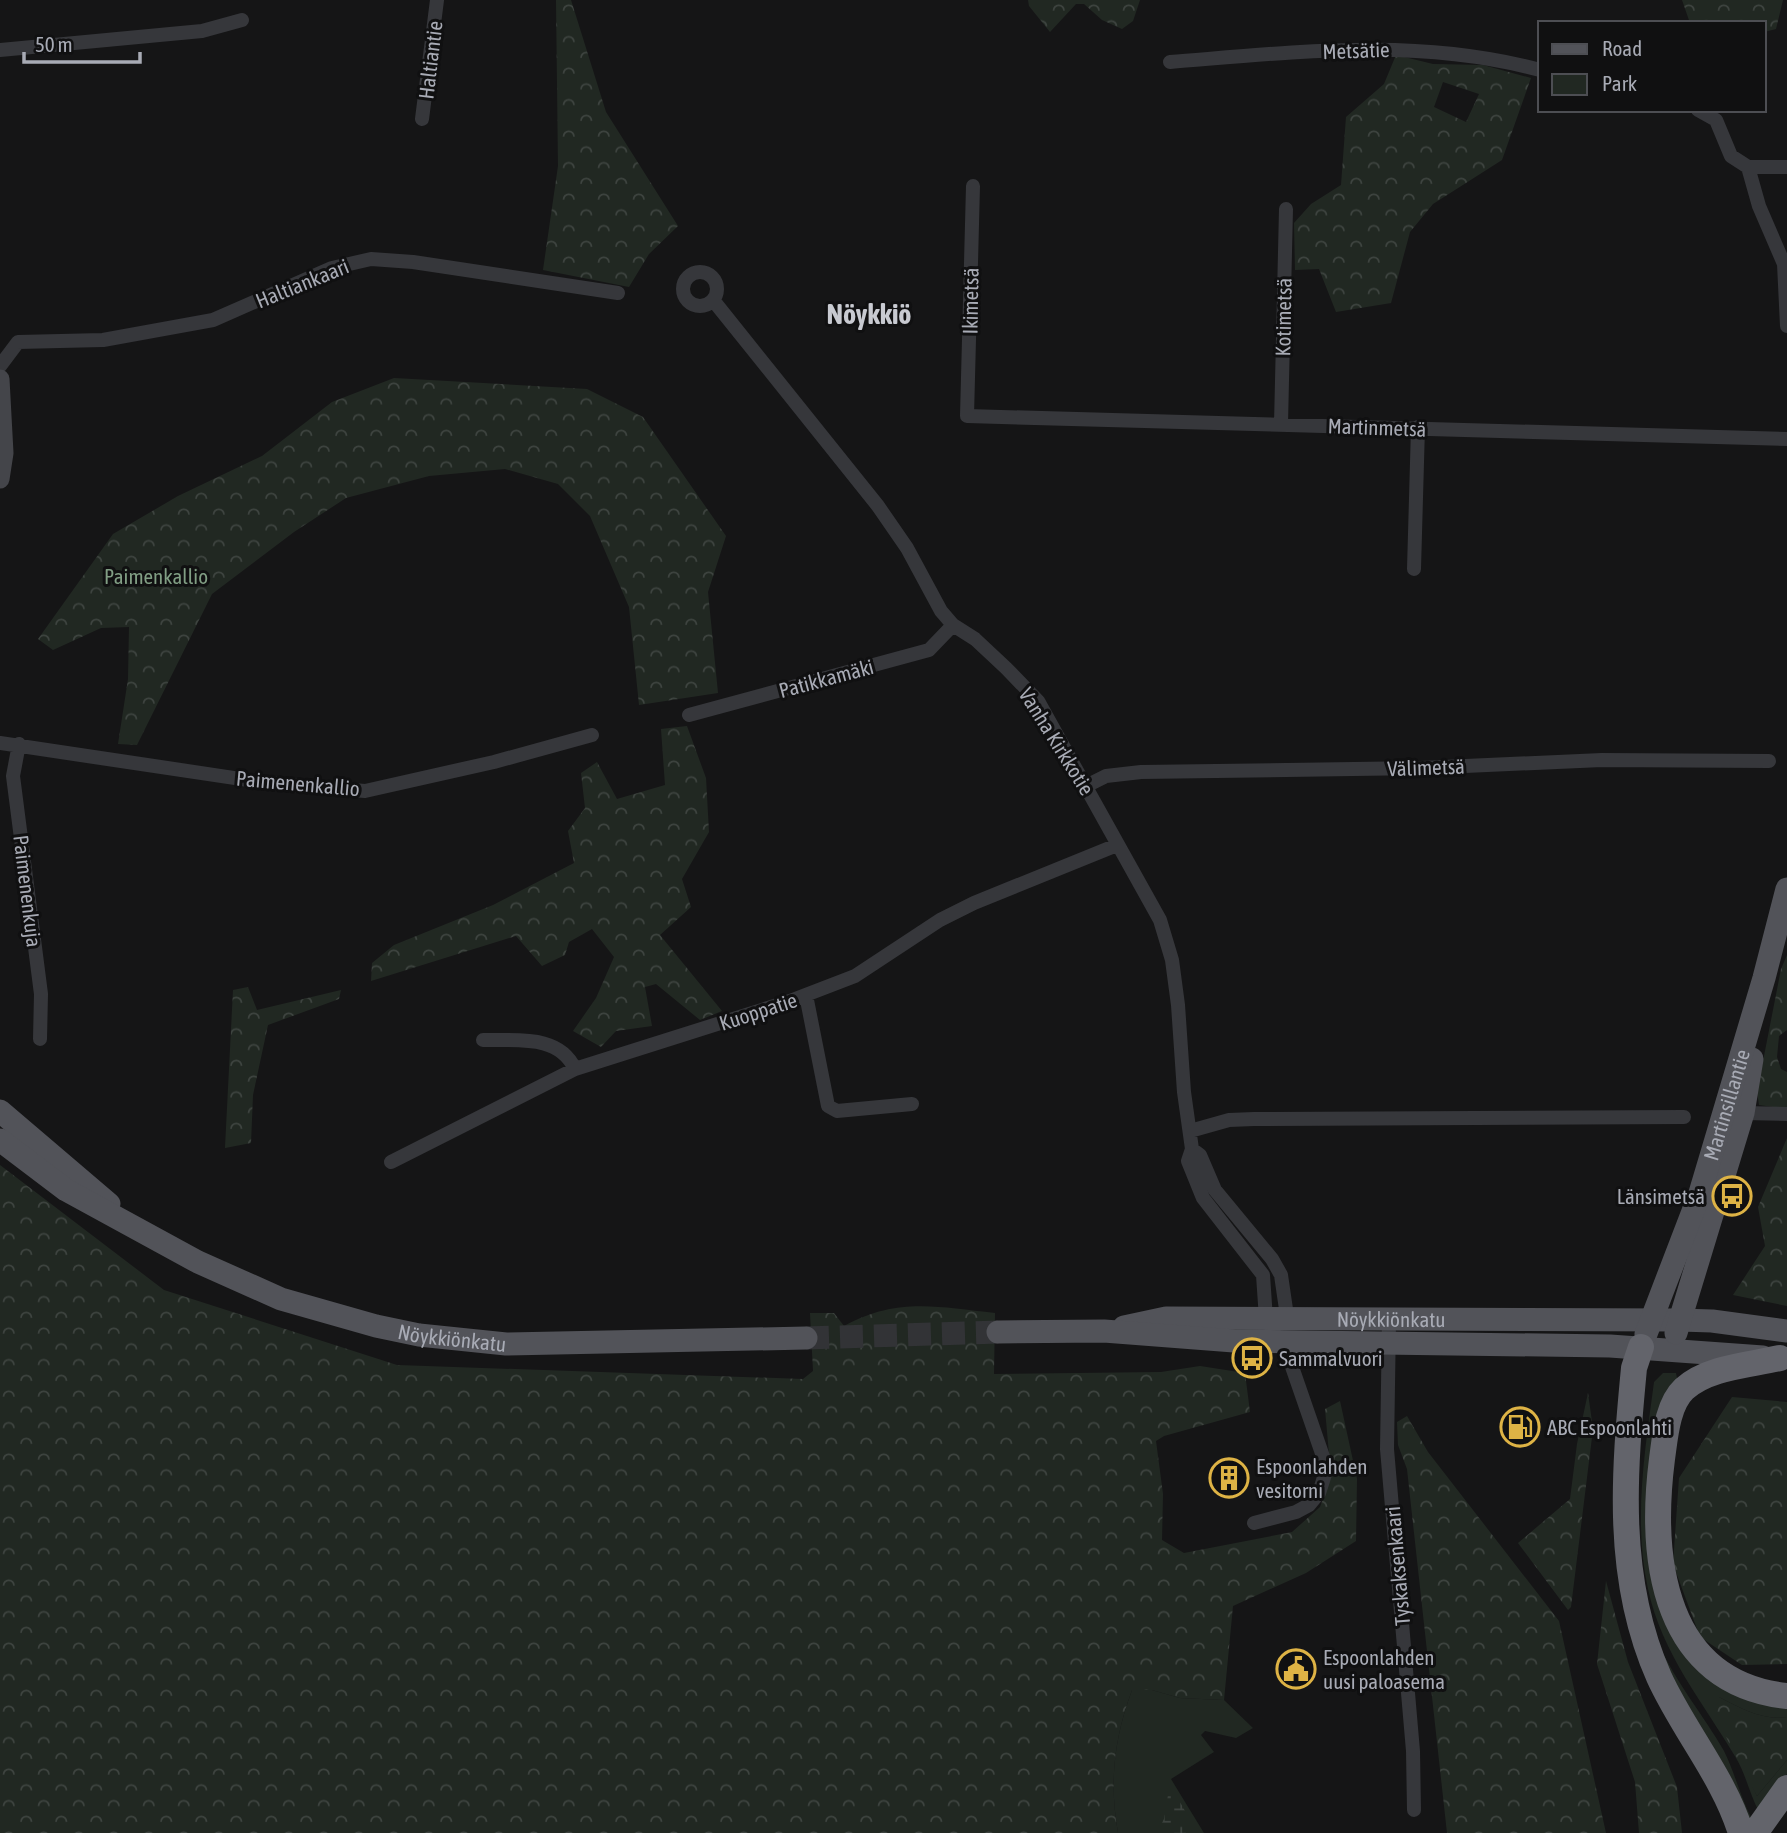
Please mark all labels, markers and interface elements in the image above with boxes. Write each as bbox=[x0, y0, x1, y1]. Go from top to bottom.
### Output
street label: Haltiantie bbox=[413, 19, 447, 101]
scale bar bbox=[24, 21, 140, 65]
legend bbox=[1538, 21, 1766, 112]
text: 50 m bbox=[35, 32, 73, 56]
text: Road bbox=[1602, 36, 1642, 60]
street label: Metsätie bbox=[1322, 37, 1390, 63]
text: Park bbox=[1602, 71, 1637, 95]
street label: Haltiankaari bbox=[252, 253, 352, 313]
street label: Ikimetsä bbox=[957, 267, 983, 335]
street label: Kotimetsä bbox=[1270, 278, 1296, 356]
district label: Nöykkiö bbox=[826, 298, 912, 330]
street label: Martinmetsä bbox=[1327, 413, 1427, 441]
park label: Paimenkallio bbox=[104, 564, 208, 588]
street label: Patikkamäki bbox=[776, 654, 876, 702]
street label: Vanha Kirkkotie bbox=[1014, 683, 1100, 799]
street label: Välimetsä bbox=[1387, 754, 1465, 780]
street label: Paimenenkallio bbox=[235, 766, 361, 800]
street label: Paimenenkuja bbox=[9, 833, 47, 949]
street label: Kuoppatie bbox=[716, 987, 800, 1035]
street label: Martinsillantie bbox=[1698, 1046, 1754, 1163]
bus stop icon: Länsimetsä bbox=[1711, 1175, 1753, 1217]
place label: Länsimetsä bbox=[1617, 1184, 1705, 1208]
street label: Nöykkiönkatu bbox=[1337, 1307, 1445, 1331]
street label: Nöykkiönkatu bbox=[396, 1319, 507, 1356]
bus stop icon: Sammalvuori bbox=[1231, 1337, 1273, 1379]
place label: Sammalvuori bbox=[1279, 1346, 1383, 1370]
fuel station icon: ABC Espoonlahti bbox=[1499, 1406, 1541, 1448]
place label: ABC Espoonlahti bbox=[1547, 1415, 1672, 1439]
place label: Espoonlahden vesitorni bbox=[1256, 1454, 1367, 1502]
building icon: Espoonlahden vesitorni bbox=[1208, 1457, 1250, 1499]
street label: Tyskaksenkaari bbox=[1380, 1505, 1414, 1627]
place label: Espoonlahden uusi paloasema bbox=[1323, 1645, 1445, 1693]
public building icon: Espoonlahden uusi paloasema bbox=[1275, 1648, 1317, 1690]

